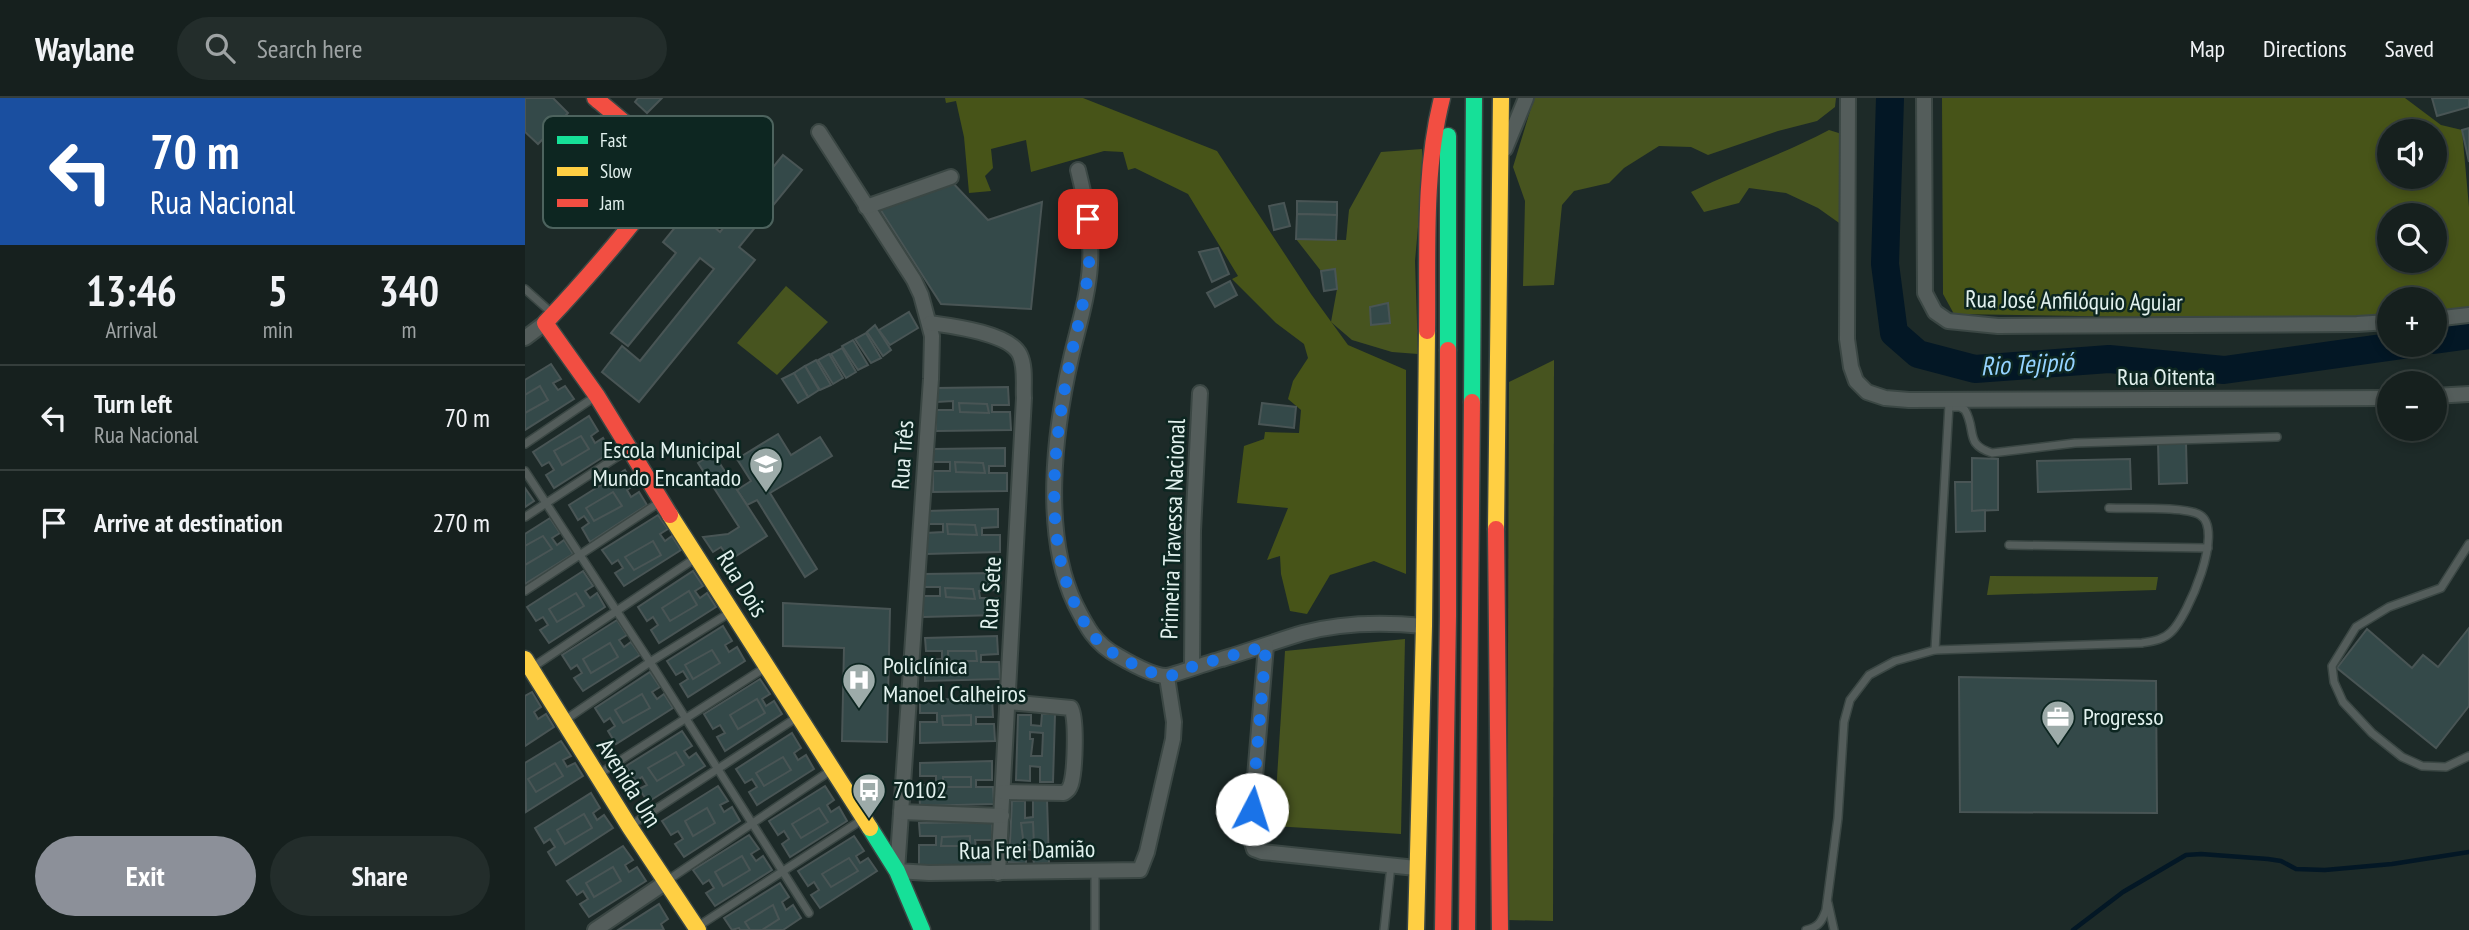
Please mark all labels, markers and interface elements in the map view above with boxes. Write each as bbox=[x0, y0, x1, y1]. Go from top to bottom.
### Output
search box bbox=[177, 17, 667, 80]
text: Waylane bbox=[35, 27, 135, 70]
icon: search bbox=[201, 29, 239, 67]
text: Search here bbox=[257, 32, 362, 65]
text: Map bbox=[2190, 33, 2225, 64]
text: Directions bbox=[2263, 33, 2347, 64]
text: Saved bbox=[2385, 33, 2434, 64]
legend bbox=[543, 116, 773, 228]
text: 70 m bbox=[150, 119, 239, 183]
map controls bbox=[2377, 119, 2447, 441]
button: sound bbox=[2377, 119, 2447, 189]
icon: left bbox=[35, 126, 126, 217]
text: Fast bbox=[600, 128, 628, 152]
text: Slow bbox=[600, 159, 633, 183]
text: Rua Nacional bbox=[150, 181, 295, 223]
pin bbox=[1058, 189, 1118, 249]
text: Jam bbox=[599, 191, 625, 215]
icon: arrive bbox=[1069, 200, 1107, 238]
button: search bbox=[2377, 203, 2447, 273]
text: 13:46 bbox=[86, 263, 177, 318]
text: 5 bbox=[268, 263, 288, 318]
text: 340 bbox=[379, 263, 439, 318]
street label: Rua José Anfilóquio Aguiar bbox=[1965, 283, 2183, 318]
button: + bbox=[2377, 287, 2447, 357]
text: Arrival bbox=[105, 315, 157, 344]
text: min bbox=[263, 315, 293, 344]
text: m bbox=[401, 315, 416, 344]
water label: Rio Tejipió bbox=[1980, 344, 2076, 382]
street label: Rua Oitenta bbox=[2117, 361, 2215, 392]
button: − bbox=[2377, 371, 2447, 441]
text: Turn left bbox=[94, 387, 172, 420]
icon: left bbox=[35, 399, 73, 437]
text: 70 m bbox=[444, 401, 490, 434]
street label: Primeira Travessa Nacional bbox=[1153, 418, 1192, 640]
street label: Rua Três bbox=[885, 419, 920, 491]
text: Rua Nacional bbox=[94, 420, 198, 449]
place label: Escola Municipal Mundo Encantado bbox=[592, 434, 741, 493]
school or university icon: Escola Municipal Mundo Encantado bbox=[747, 445, 785, 494]
icon: arrive bbox=[35, 504, 73, 542]
text: Arrive at destination bbox=[94, 506, 283, 539]
text: 270 m bbox=[432, 506, 490, 539]
street label: Rua Dois bbox=[710, 545, 775, 623]
street label: Rua Sete bbox=[973, 556, 1008, 630]
place label: Policlínica Manoel Calheiros bbox=[883, 650, 1026, 709]
hospital icon: Policlínica Manoel Calheiros bbox=[840, 661, 878, 710]
office icon: Progresso bbox=[2039, 698, 2077, 747]
place label: Progresso bbox=[2083, 701, 2164, 732]
street label: Avenida Um bbox=[590, 733, 669, 833]
bus stop icon: 70102 bbox=[850, 771, 888, 820]
position arrow bbox=[1215, 772, 1289, 846]
place label: 70102 bbox=[893, 774, 947, 805]
street label: Rua Frei Damião bbox=[959, 833, 1095, 866]
button: Exit bbox=[35, 836, 256, 916]
button: Share bbox=[270, 836, 490, 916]

